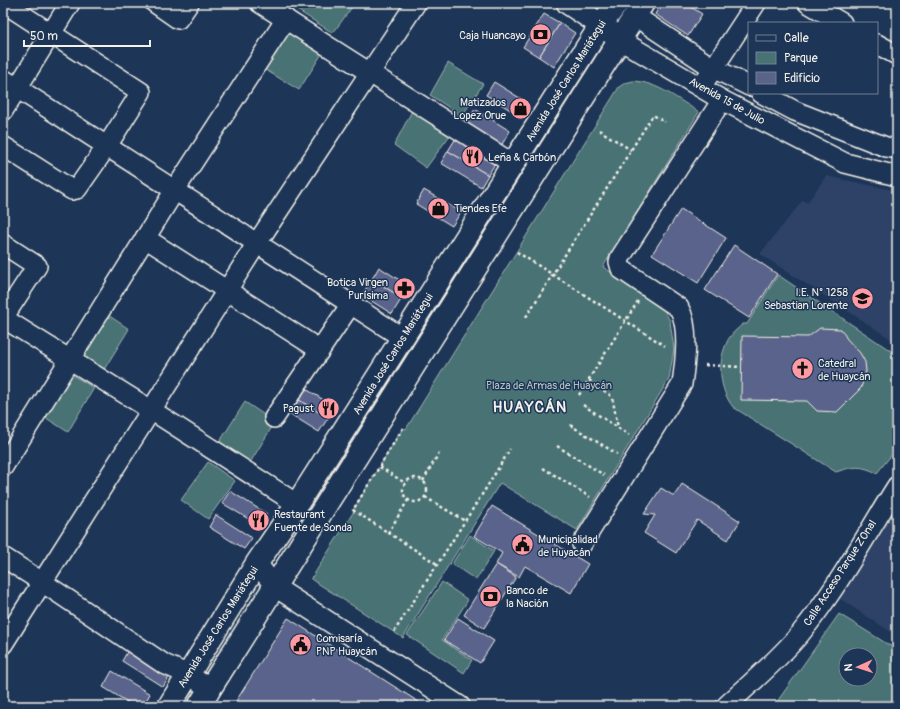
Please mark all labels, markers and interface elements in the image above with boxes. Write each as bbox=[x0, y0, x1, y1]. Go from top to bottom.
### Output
street label: Avenida José Carlos Mariátegui bbox=[523, 18, 609, 144]
scale bar bbox=[24, 22, 150, 48]
bank icon: Caja Huancayo bbox=[528, 22, 554, 48]
legend bbox=[748, 22, 878, 94]
text: 50 m bbox=[30, 29, 58, 44]
place label: Caja Huancayo bbox=[459, 29, 526, 42]
text: Calle bbox=[784, 31, 809, 46]
text: Parque bbox=[784, 51, 818, 66]
text: Edificio bbox=[784, 71, 820, 86]
street label: Avenida 15 de Julio bbox=[687, 75, 767, 127]
shop icon: Matizados Lopez Orue bbox=[508, 95, 534, 121]
place label: Matizados Lopez Orue bbox=[453, 96, 507, 122]
restaurant icon: Leña & Carbón bbox=[459, 144, 485, 170]
place label: Leña & Carbón bbox=[488, 151, 556, 164]
shop icon: Tiendes Efe bbox=[425, 195, 451, 221]
place label: Tiendes Efe bbox=[454, 202, 507, 215]
pharmacy icon: Botica Virgen Purísima bbox=[391, 275, 417, 301]
place label: Botica Virgen Purísima bbox=[327, 276, 388, 302]
school or university icon: I.E. N° 1258 Sebastian Lorente bbox=[850, 285, 876, 311]
place label: I.E. N° 1258 Sebastian Lorente bbox=[764, 286, 849, 312]
street label: Avenida José Carlos Mariátegui bbox=[350, 291, 436, 417]
church icon: Catedral de Huaycán bbox=[790, 356, 816, 382]
place label: Catedral de Huaycán bbox=[818, 357, 871, 383]
park label: Plaza de Armas de Huaycán bbox=[486, 379, 612, 392]
restaurant icon: Pagust bbox=[316, 395, 342, 421]
district label: HUAYCÁN bbox=[493, 398, 567, 417]
place label: Pagust bbox=[283, 402, 315, 415]
restaurant icon: Restaurant Fuente de Sonda bbox=[246, 507, 272, 533]
place label: Restaurant Fuente de Sonda bbox=[274, 508, 352, 534]
street label: Calle Acceso Parque ZOnal bbox=[801, 518, 879, 628]
public building icon: Municipalidad de Huyacán bbox=[509, 532, 535, 558]
place label: Municipalidad de Huyacán bbox=[538, 533, 598, 559]
street label: Avenida José Carlos Mariátegui bbox=[175, 564, 261, 690]
bank icon: Banco de la Nación bbox=[477, 583, 503, 609]
place label: Banco de la Nación bbox=[506, 584, 549, 610]
public building icon: Comisaría PNP Huaycán bbox=[287, 631, 313, 657]
place label: Comisaría PNP Huaycán bbox=[316, 632, 377, 658]
north arrow bbox=[838, 647, 878, 687]
text: N bbox=[842, 663, 855, 672]

